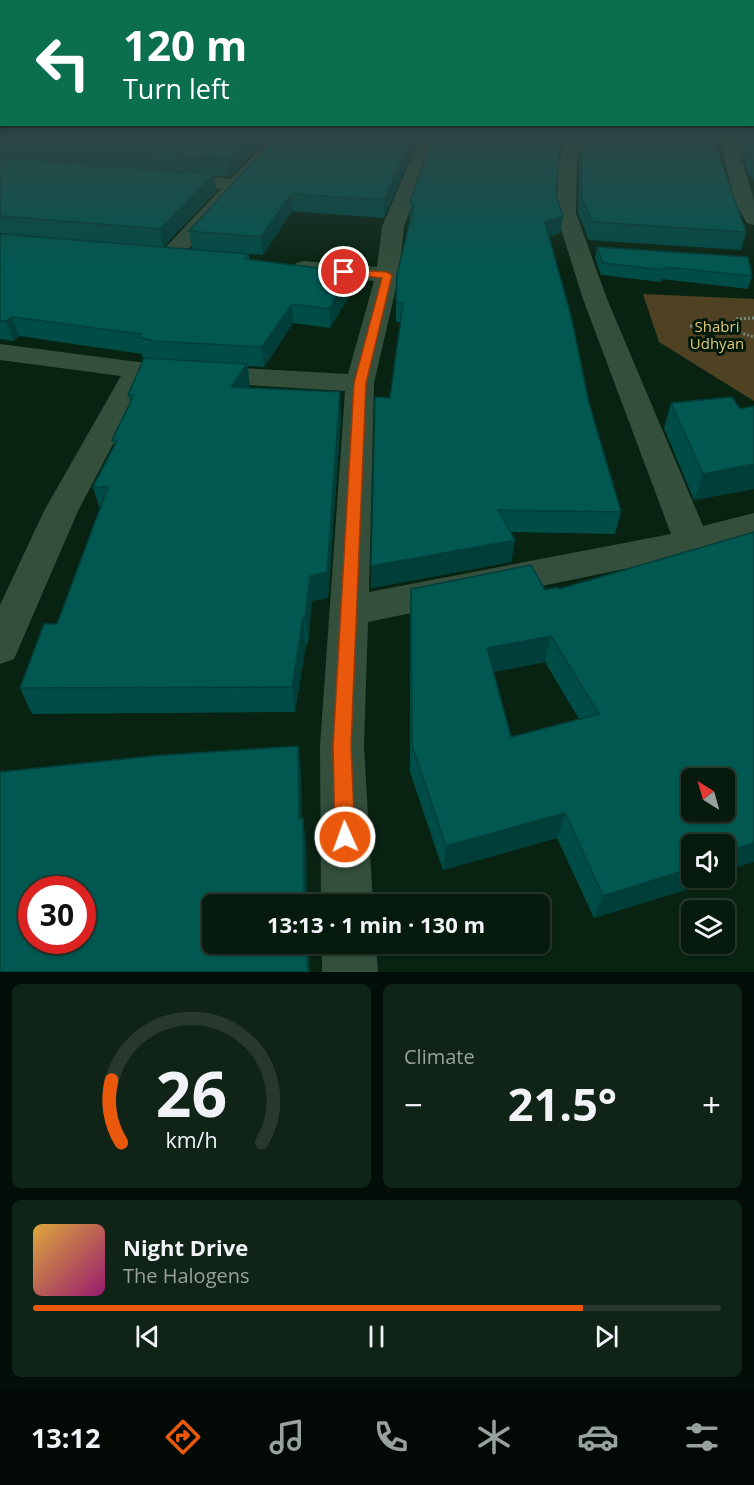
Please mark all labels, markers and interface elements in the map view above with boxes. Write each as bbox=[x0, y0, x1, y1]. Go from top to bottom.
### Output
text: 120 m bbox=[123, 16, 247, 73]
icon: left bbox=[24, 24, 102, 102]
text: Turn left bbox=[123, 70, 230, 107]
pin bbox=[318, 246, 369, 297]
icon: arrive bbox=[327, 255, 360, 288]
park label: Shabri Udhyan bbox=[690, 316, 744, 353]
north arrow bbox=[681, 768, 735, 822]
map controls bbox=[681, 768, 735, 954]
position arrow bbox=[313, 805, 377, 869]
button: sound bbox=[681, 834, 735, 888]
speed limit sign: 30 bbox=[18, 876, 96, 954]
button: layers bbox=[681, 900, 735, 954]
text: 13:13 · 1 min · 130 m bbox=[267, 909, 485, 939]
text: Climate bbox=[404, 1043, 475, 1070]
text: 26 bbox=[156, 1050, 227, 1135]
text: 21.5° bbox=[508, 1073, 617, 1134]
text: − bbox=[404, 1082, 423, 1127]
text: + bbox=[702, 1082, 721, 1127]
text: km/h bbox=[165, 1125, 218, 1154]
text: Night Drive bbox=[123, 1232, 248, 1262]
text: The Halogens bbox=[123, 1262, 250, 1289]
icon: previous bbox=[131, 1320, 164, 1353]
icon: pause bbox=[360, 1320, 393, 1353]
icon: next bbox=[590, 1320, 623, 1353]
icon: directions bbox=[162, 1416, 204, 1458]
icon: music bbox=[266, 1416, 308, 1458]
icon: phone bbox=[370, 1416, 412, 1458]
icon: climate bbox=[473, 1416, 515, 1458]
icon: car bbox=[577, 1416, 619, 1458]
icon: filters bbox=[681, 1416, 723, 1458]
text: 13:12 bbox=[31, 1419, 100, 1456]

